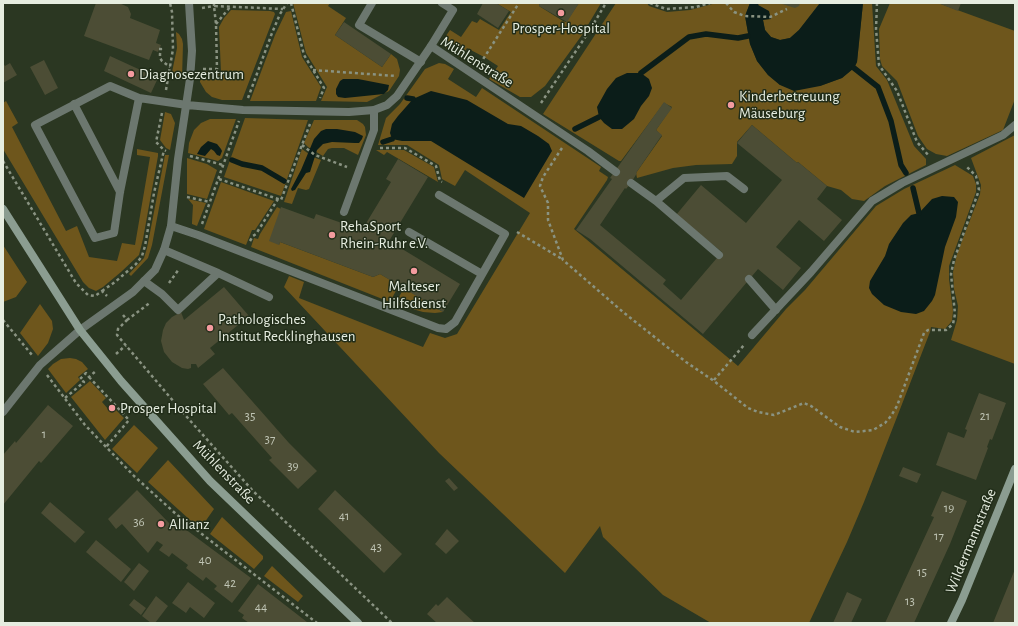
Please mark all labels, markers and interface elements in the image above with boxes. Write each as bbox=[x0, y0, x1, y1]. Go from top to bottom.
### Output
marker: Prosper-Hospital bbox=[556, 8, 566, 18]
place label: Prosper-Hospital bbox=[512, 19, 610, 37]
street label: Mühlenstraße bbox=[437, 33, 517, 91]
place label: Diagnosezentrum bbox=[139, 65, 244, 83]
marker: Diagnosezentrum bbox=[126, 69, 136, 79]
place label: Kinderbetreuung Mäuseburg bbox=[739, 87, 839, 122]
marker: Kinderbetreuung Mäuseburg bbox=[726, 100, 736, 110]
place label: RehaSport Rhein-Ruhr e.V. bbox=[340, 217, 428, 252]
marker: RehaSport Rhein-Ruhr e.V. bbox=[327, 230, 337, 240]
marker: Malteser Hilfsdienst bbox=[409, 266, 419, 276]
place label: Malteser Hilfsdienst bbox=[382, 277, 446, 312]
place label: Pathologisches Institut Recklinghausen bbox=[218, 310, 356, 345]
marker: Pathologisches Institut Recklinghausen bbox=[205, 323, 215, 333]
place label: Prosper Hospital bbox=[120, 399, 217, 417]
marker: Prosper Hospital bbox=[107, 403, 117, 413]
house number: 35 bbox=[245, 408, 255, 424]
house number: 21 bbox=[980, 408, 990, 424]
house number: 1 bbox=[42, 426, 46, 442]
house number: 37 bbox=[265, 431, 275, 447]
street label: Mühlenstraße bbox=[189, 436, 259, 508]
house number: 39 bbox=[287, 458, 299, 474]
street label: Wildermannstraße bbox=[942, 486, 1000, 596]
house number: 19 bbox=[944, 500, 954, 516]
house number: 41 bbox=[339, 508, 349, 524]
house number: 36 bbox=[133, 514, 145, 530]
place label: Allianz bbox=[169, 515, 209, 533]
marker: Allianz bbox=[156, 519, 166, 529]
house number: 17 bbox=[934, 528, 944, 544]
house number: 43 bbox=[370, 539, 382, 555]
house number: 40 bbox=[198, 552, 212, 568]
house number: 15 bbox=[917, 564, 927, 580]
house number: 42 bbox=[224, 575, 236, 591]
house number: 13 bbox=[905, 593, 915, 609]
house number: 44 bbox=[255, 599, 267, 615]

